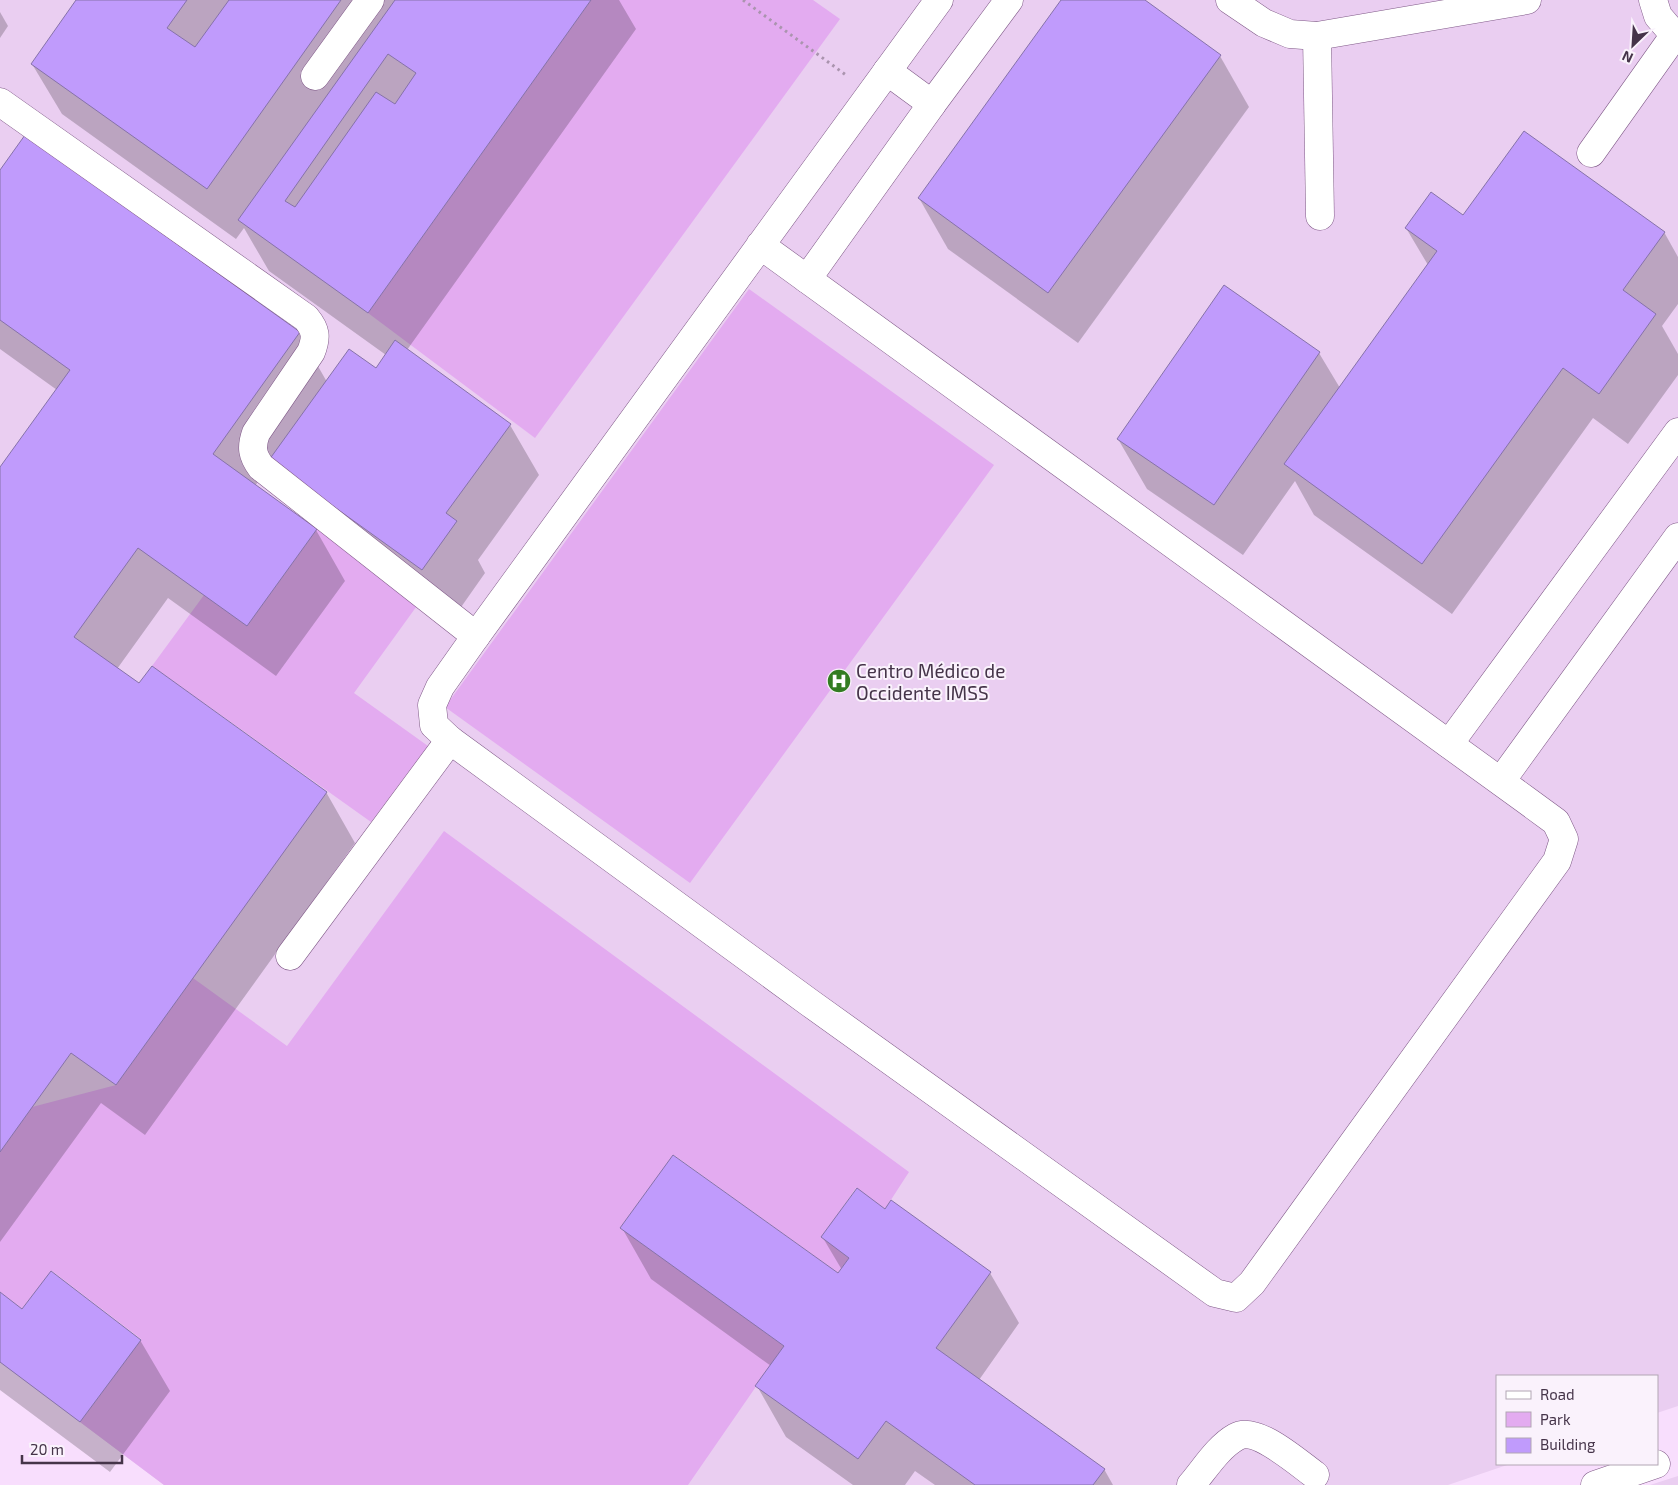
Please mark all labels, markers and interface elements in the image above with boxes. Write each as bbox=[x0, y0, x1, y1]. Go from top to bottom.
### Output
north arrow bbox=[1608, 20, 1658, 70]
text: N bbox=[1619, 47, 1635, 67]
place label: Centro Médico de Occidente IMSS bbox=[856, 659, 1005, 704]
hospital icon: Centro Médico de Occidente IMSS bbox=[826, 668, 852, 694]
legend bbox=[1496, 1375, 1658, 1465]
text: Road bbox=[1540, 1385, 1575, 1403]
text: Park bbox=[1540, 1410, 1571, 1428]
scale bar bbox=[22, 1432, 122, 1464]
text: Building bbox=[1540, 1435, 1596, 1453]
text: 20 m bbox=[30, 1440, 64, 1458]

